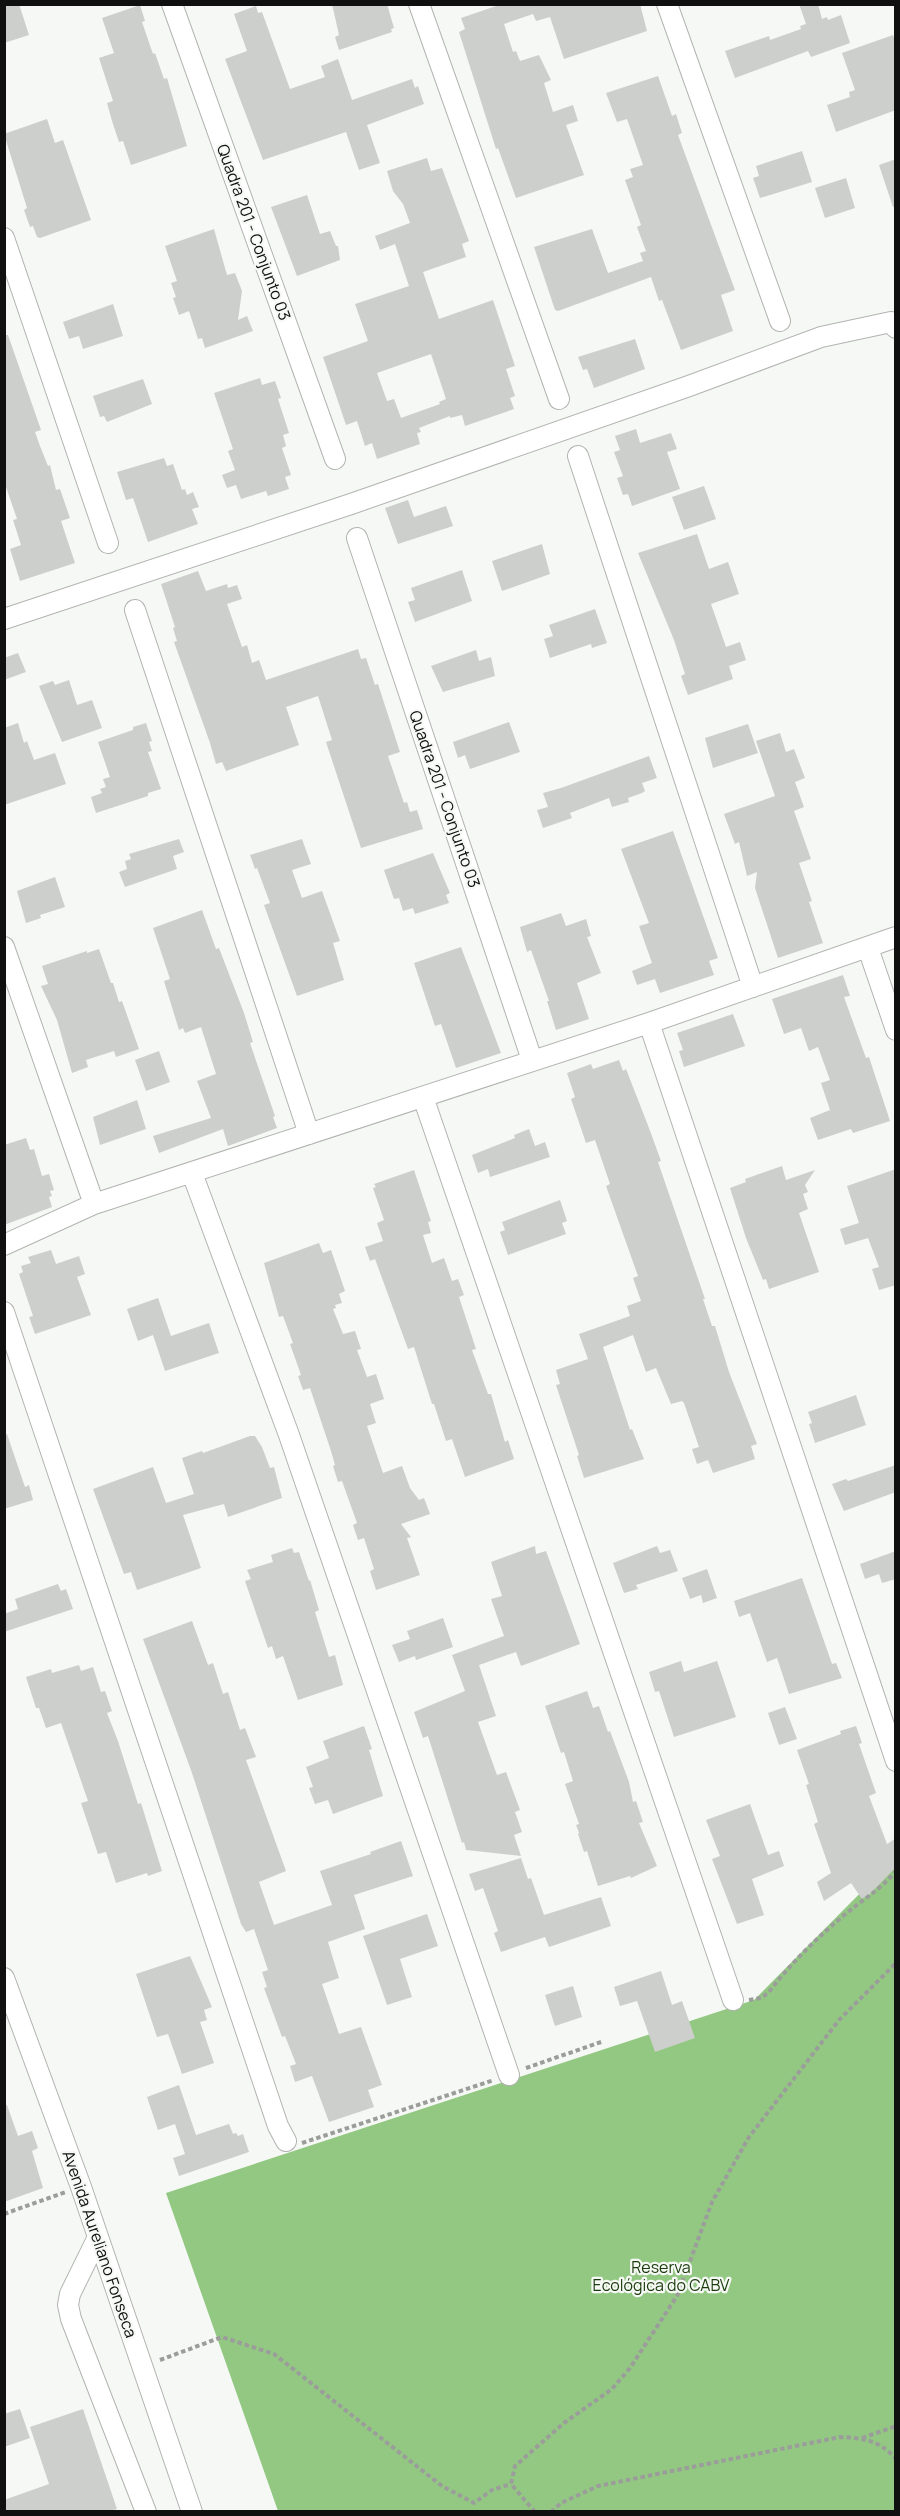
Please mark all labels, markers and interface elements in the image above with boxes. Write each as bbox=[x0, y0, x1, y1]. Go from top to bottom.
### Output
street label: Quadra 201 - Conjunto 03 bbox=[212, 141, 296, 323]
street label: Quadra 201 - Conjunto 03 bbox=[404, 707, 486, 891]
street label: Avenida Aureliano Fonseca bbox=[58, 2148, 142, 2340]
park label: Reserva Ecológica do CABV bbox=[593, 2256, 730, 2296]

